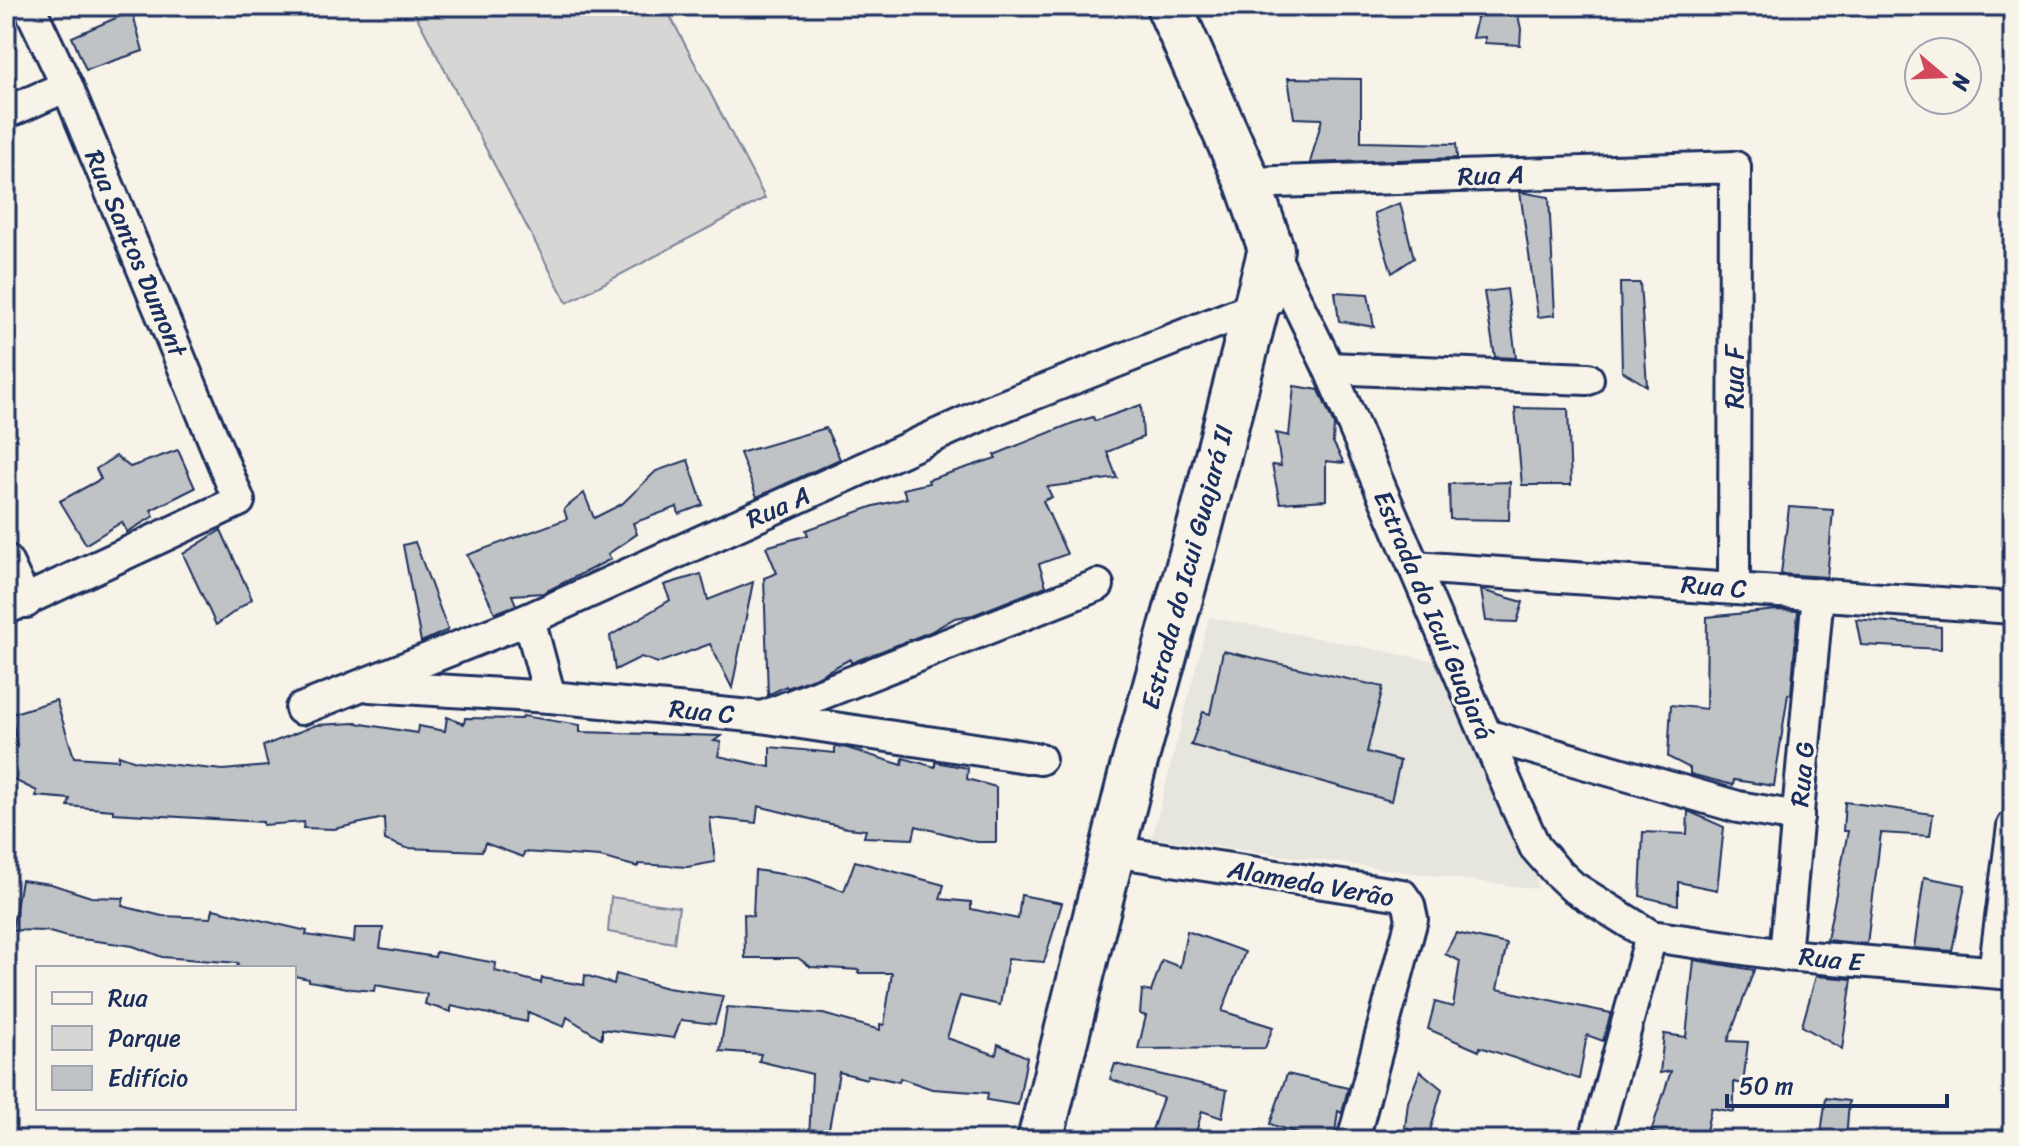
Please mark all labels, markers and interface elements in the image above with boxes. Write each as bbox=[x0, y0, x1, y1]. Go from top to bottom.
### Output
north arrow bbox=[1903, 36, 1983, 116]
text: N bbox=[1940, 68, 1983, 97]
street label: Rua Santos Dumont bbox=[72, 142, 201, 365]
street label: Rua A bbox=[1457, 151, 1525, 199]
street label: Rua F bbox=[1711, 343, 1757, 409]
street label: Estrada do Icui Guajará II bbox=[1127, 420, 1247, 714]
street label: Rua A bbox=[738, 472, 818, 542]
street label: Estrada do Icuí Guajará bbox=[1360, 483, 1508, 747]
street label: Rua C bbox=[1680, 561, 1748, 611]
street label: Rua C bbox=[667, 685, 737, 737]
street label: Rua G bbox=[1776, 739, 1828, 809]
street label: Alameda Verão bbox=[1223, 846, 1398, 920]
street label: Rua E bbox=[1797, 933, 1867, 985]
legend bbox=[36, 966, 296, 1110]
text: Rua bbox=[108, 977, 148, 1019]
text: Parque bbox=[108, 1017, 181, 1059]
text: Edifício bbox=[108, 1057, 188, 1099]
scale bar bbox=[1727, 1058, 1947, 1108]
text: 50 m bbox=[1739, 1065, 1794, 1107]

